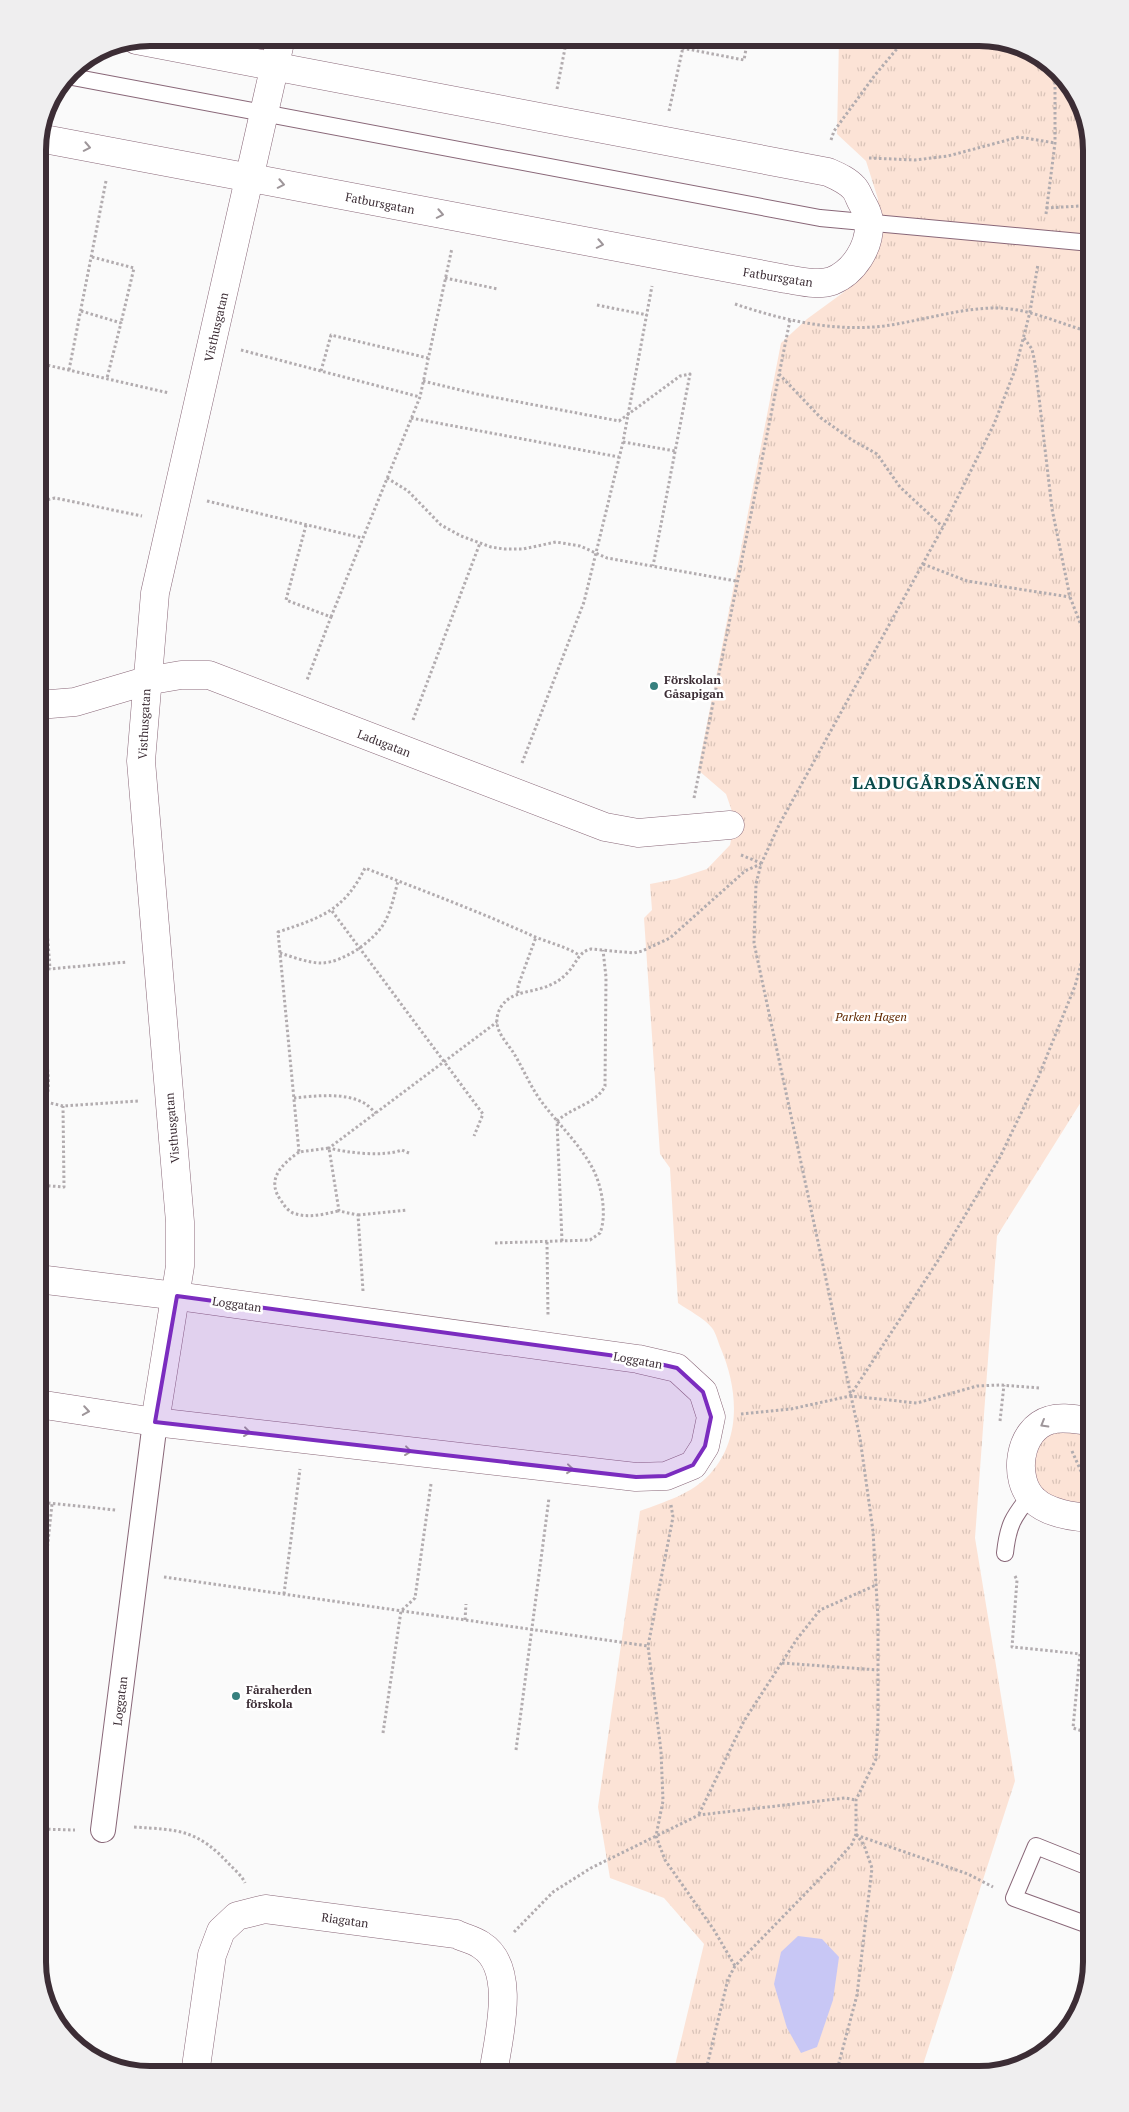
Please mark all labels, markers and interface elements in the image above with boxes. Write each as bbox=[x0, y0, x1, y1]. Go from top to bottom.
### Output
one-way arrow bbox=[82, 142, 91, 152]
one-way arrow bbox=[276, 179, 285, 189]
street label: Fatbursgatan bbox=[344, 189, 416, 217]
one-way arrow bbox=[436, 209, 445, 219]
one-way arrow bbox=[596, 239, 605, 249]
street label: Fatbursgatan bbox=[742, 264, 814, 290]
street label: Visthusgatan bbox=[201, 291, 231, 363]
place label: Förskolan Gåsapigan bbox=[664, 672, 724, 701]
marker: Förskolan Gåsapigan bbox=[648, 680, 660, 692]
street label: Visthusgatan bbox=[135, 688, 153, 760]
street label: Ladugatan bbox=[355, 726, 413, 760]
district label: LADUGÅRDSÄNGEN bbox=[852, 770, 1042, 794]
park label: Parken Hagen bbox=[834, 1009, 907, 1024]
street label: Visthusgatan bbox=[161, 1092, 183, 1164]
street label: Loggatan bbox=[211, 1293, 263, 1315]
street label: Loggatan bbox=[612, 1348, 664, 1372]
one-way arrow bbox=[81, 1406, 90, 1416]
one-way arrow bbox=[1041, 1417, 1050, 1427]
one-way arrow bbox=[243, 1426, 251, 1437]
one-way arrow bbox=[405, 1445, 413, 1456]
one-way arrow bbox=[566, 1463, 574, 1474]
street label: Loggatan bbox=[110, 1675, 130, 1727]
place label: Fåraherden förskola bbox=[246, 1682, 312, 1711]
marker: Fåraherden förskola bbox=[230, 1690, 242, 1702]
street label: Riagatan bbox=[321, 1909, 369, 1931]

